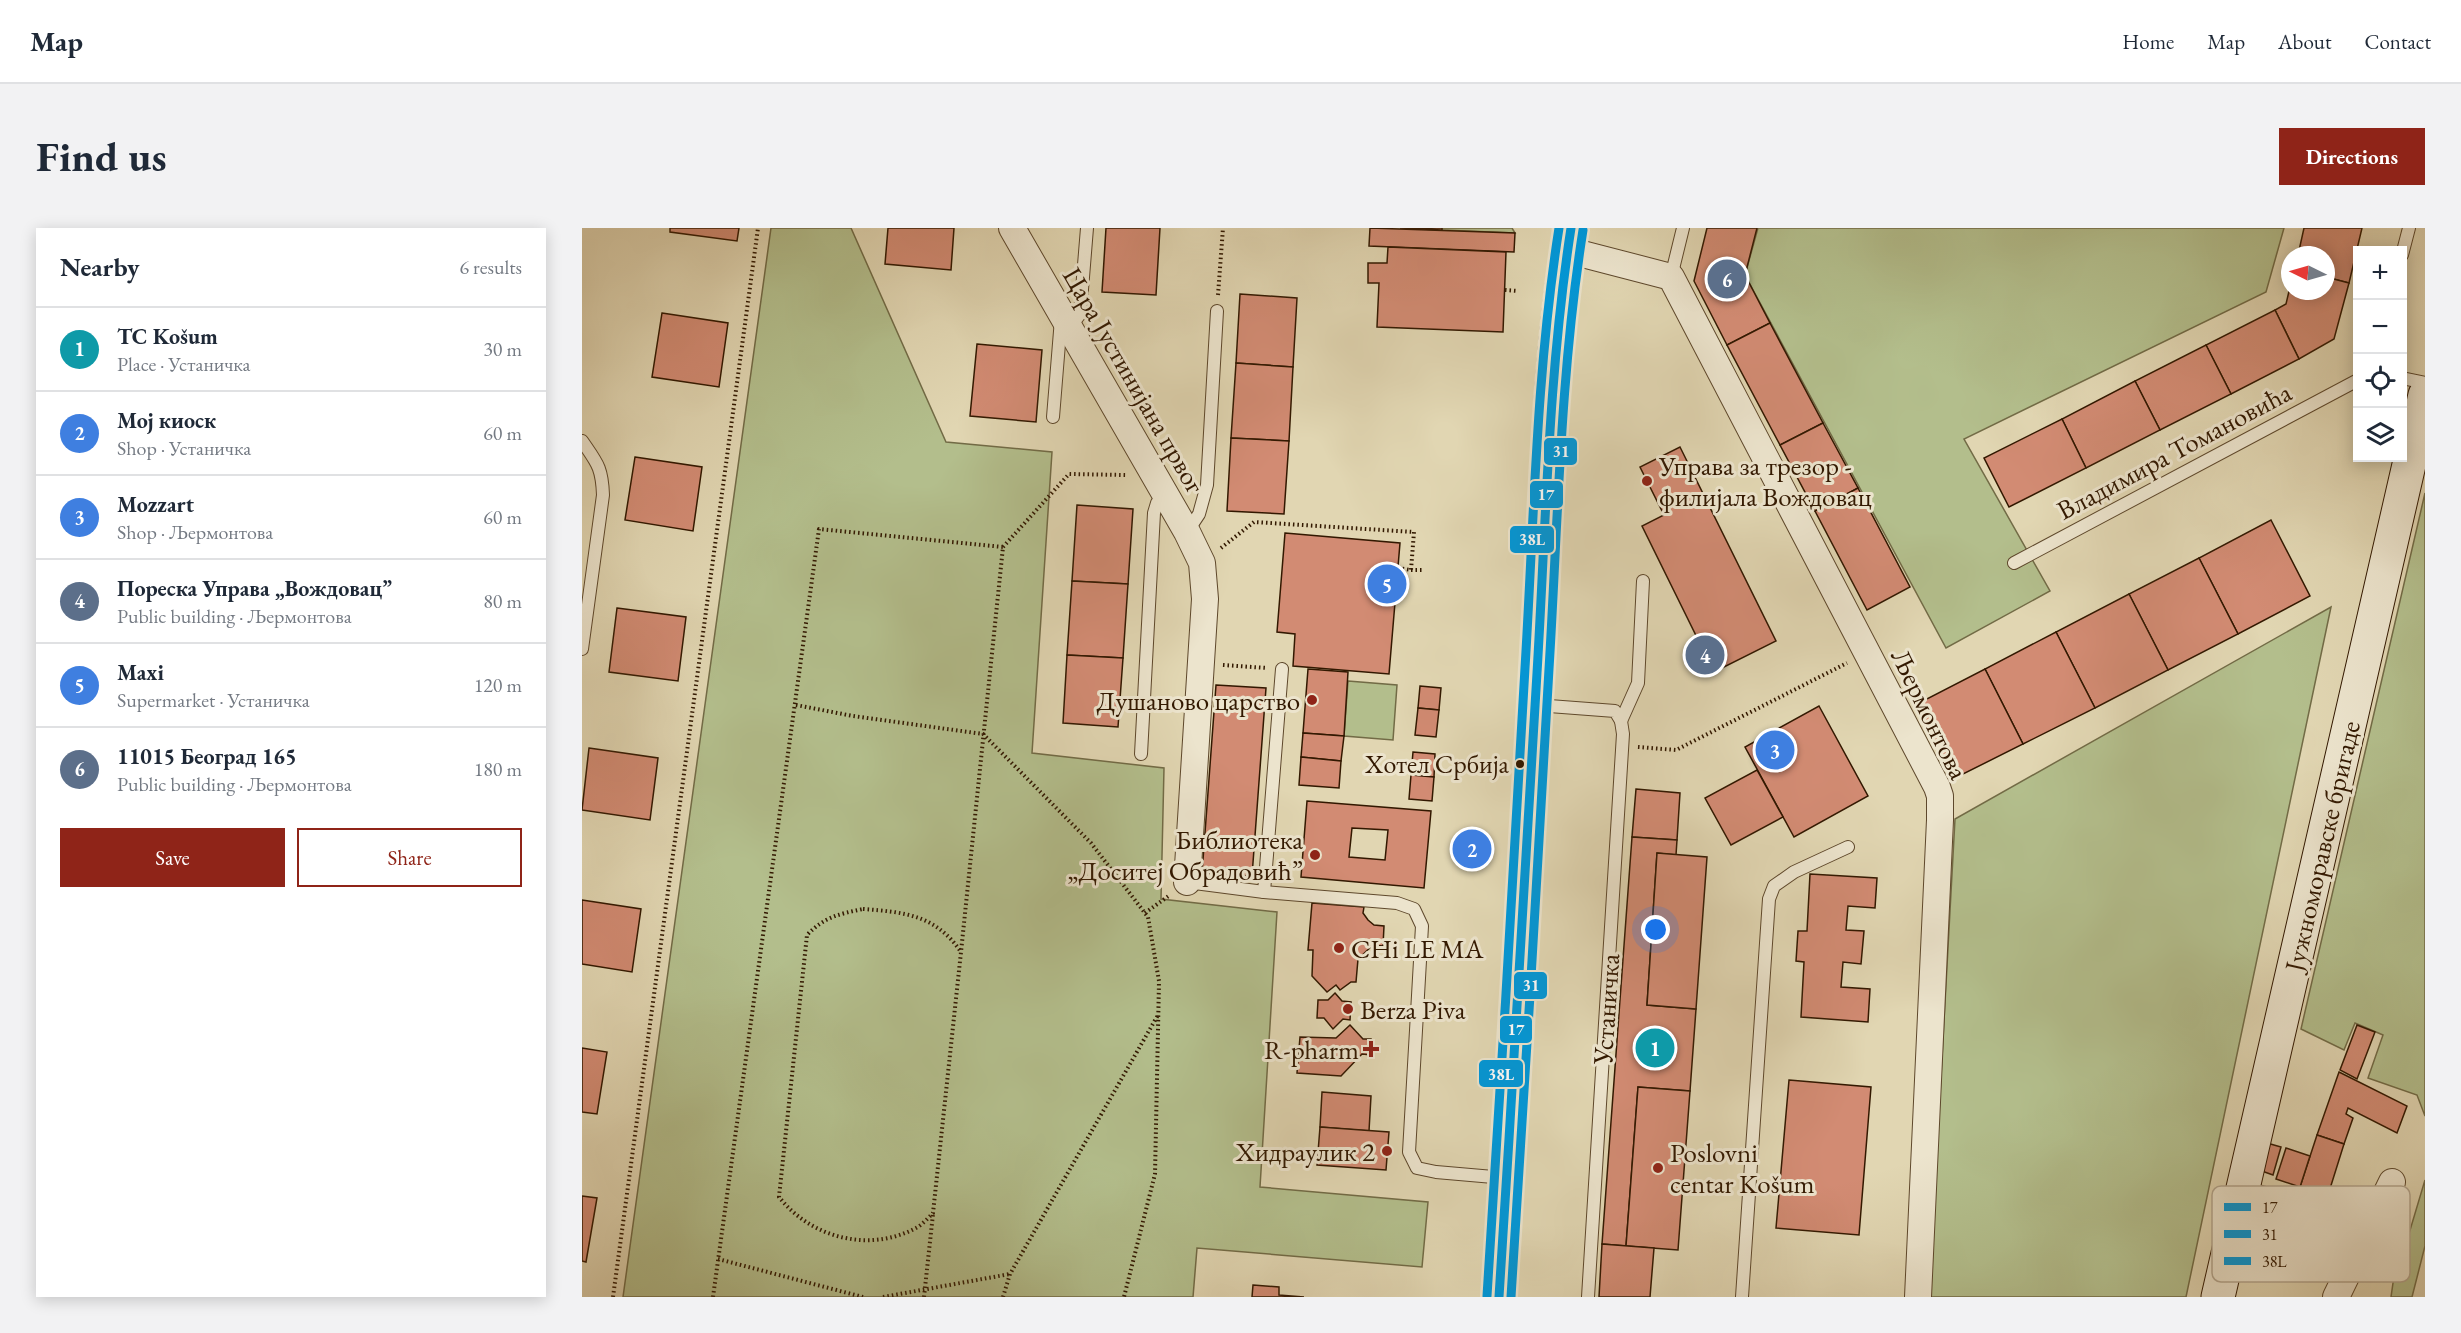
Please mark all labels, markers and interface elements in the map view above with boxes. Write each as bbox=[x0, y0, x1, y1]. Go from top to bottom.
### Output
text: Map bbox=[30, 23, 83, 59]
text: Home bbox=[2122, 28, 2174, 55]
text: Map bbox=[2207, 28, 2245, 55]
text: About bbox=[2278, 28, 2331, 55]
text: Contact bbox=[2364, 28, 2431, 55]
button: Directions bbox=[2279, 128, 2425, 185]
text: Find us bbox=[36, 129, 167, 184]
north arrow bbox=[2281, 246, 2335, 300]
map controls bbox=[2353, 246, 2407, 462]
button: + bbox=[2353, 246, 2407, 300]
text: Nearby bbox=[60, 250, 140, 284]
text: 6 results bbox=[459, 254, 522, 280]
pin: 6 bbox=[1708, 256, 1746, 302]
street label: Цара Јустинијана првог bbox=[1055, 261, 1213, 500]
button: − bbox=[2353, 300, 2407, 354]
text: TC Košum bbox=[117, 322, 218, 351]
text: 1 bbox=[74, 336, 85, 362]
text: 30 m bbox=[483, 336, 522, 362]
text: Place · Устаничка bbox=[117, 351, 251, 377]
button: locate bbox=[2353, 354, 2407, 408]
street label: Владимира Томановића bbox=[2051, 374, 2298, 528]
text: Мој киоск bbox=[117, 406, 216, 435]
button: layers bbox=[2353, 408, 2407, 462]
text: 2 bbox=[74, 420, 85, 446]
text: 60 m bbox=[483, 420, 522, 446]
text: Shop · Устаничка bbox=[117, 435, 251, 461]
line badge: 31 bbox=[1543, 437, 1578, 466]
text: 31 bbox=[1553, 441, 1569, 462]
place label: Управа за трезор - филијала Вождовац bbox=[1658, 448, 1872, 514]
marker: Управа за трезор - филијала Вождовац bbox=[1640, 474, 1654, 488]
line badge: 17 bbox=[1529, 480, 1564, 509]
text: 17 bbox=[1538, 484, 1555, 505]
text: Mozzart bbox=[117, 490, 194, 519]
text: 3 bbox=[74, 504, 85, 530]
text: 60 m bbox=[483, 504, 522, 530]
text: Shop · Љермонтова bbox=[117, 519, 273, 545]
line badge: 38L bbox=[1509, 525, 1555, 554]
text: 38L bbox=[1519, 529, 1546, 550]
pin: 5 bbox=[1368, 562, 1406, 606]
text: Пореска Управа „Вождовац” bbox=[117, 574, 392, 603]
text: 4 bbox=[74, 588, 85, 614]
text: 80 m bbox=[483, 588, 522, 614]
text: Public building · Љермонтова bbox=[117, 603, 352, 629]
pin: 4 bbox=[1686, 632, 1724, 678]
street label: Љермонтова bbox=[1883, 643, 1977, 785]
text: Maxi bbox=[117, 658, 164, 687]
text: 5 bbox=[74, 672, 85, 698]
text: 120 m bbox=[474, 672, 522, 698]
place label: Душаново царство bbox=[1097, 683, 1300, 718]
text: Supermarket · Устаничка bbox=[117, 687, 310, 713]
marker: Душаново царство bbox=[1305, 693, 1319, 707]
street label: Јужноморавске бригаде bbox=[2276, 717, 2368, 977]
pin: 3 bbox=[1756, 728, 1794, 772]
text: 11015 Београд 165 bbox=[117, 742, 297, 771]
place label: Хотел Србија bbox=[1364, 747, 1510, 781]
text: 6 bbox=[74, 756, 85, 782]
text: 180 m bbox=[474, 756, 522, 782]
marker: Хотел Србија bbox=[1514, 758, 1526, 770]
text: Public building · Љермонтова bbox=[117, 771, 352, 797]
place label: Библиотека „Доситеј Обрадовић” bbox=[1067, 822, 1303, 888]
pin: 2 bbox=[1452, 826, 1492, 872]
button: Save bbox=[60, 828, 285, 887]
button: Share bbox=[297, 828, 522, 887]
marker: Библиотека „Доситеј Обрадовић” bbox=[1308, 848, 1322, 862]
your location bbox=[1641, 915, 1670, 944]
place label: CHi LE MA bbox=[1351, 931, 1484, 966]
marker: CHi LE MA bbox=[1332, 941, 1346, 955]
street label: Устаничка bbox=[1585, 952, 1627, 1067]
line badge: 31 bbox=[1513, 971, 1548, 1000]
text: 31 bbox=[1523, 975, 1539, 996]
place label: Berza Piva bbox=[1360, 992, 1466, 1027]
marker: Berza Piva bbox=[1341, 1002, 1355, 1016]
line badge: 17 bbox=[1499, 1015, 1533, 1044]
text: 17 bbox=[1508, 1019, 1525, 1040]
pin: 1 bbox=[1636, 1026, 1674, 1070]
place label: R-pharm bbox=[1264, 1032, 1359, 1067]
marker: R-pharm bbox=[1364, 1042, 1378, 1056]
line badge: 38L bbox=[1478, 1059, 1524, 1088]
text: 38L bbox=[1488, 1064, 1515, 1085]
place label: Хидраулик 2 bbox=[1235, 1134, 1375, 1169]
place label: Poslovni centar Košum bbox=[1670, 1135, 1815, 1201]
marker: Хидраулик 2 bbox=[1380, 1144, 1394, 1158]
marker: Poslovni centar Košum bbox=[1651, 1161, 1665, 1175]
legend bbox=[2212, 1186, 2410, 1282]
text: 17 bbox=[2262, 1197, 2278, 1218]
text: 31 bbox=[2262, 1224, 2277, 1245]
text: 38L bbox=[2262, 1251, 2287, 1272]

